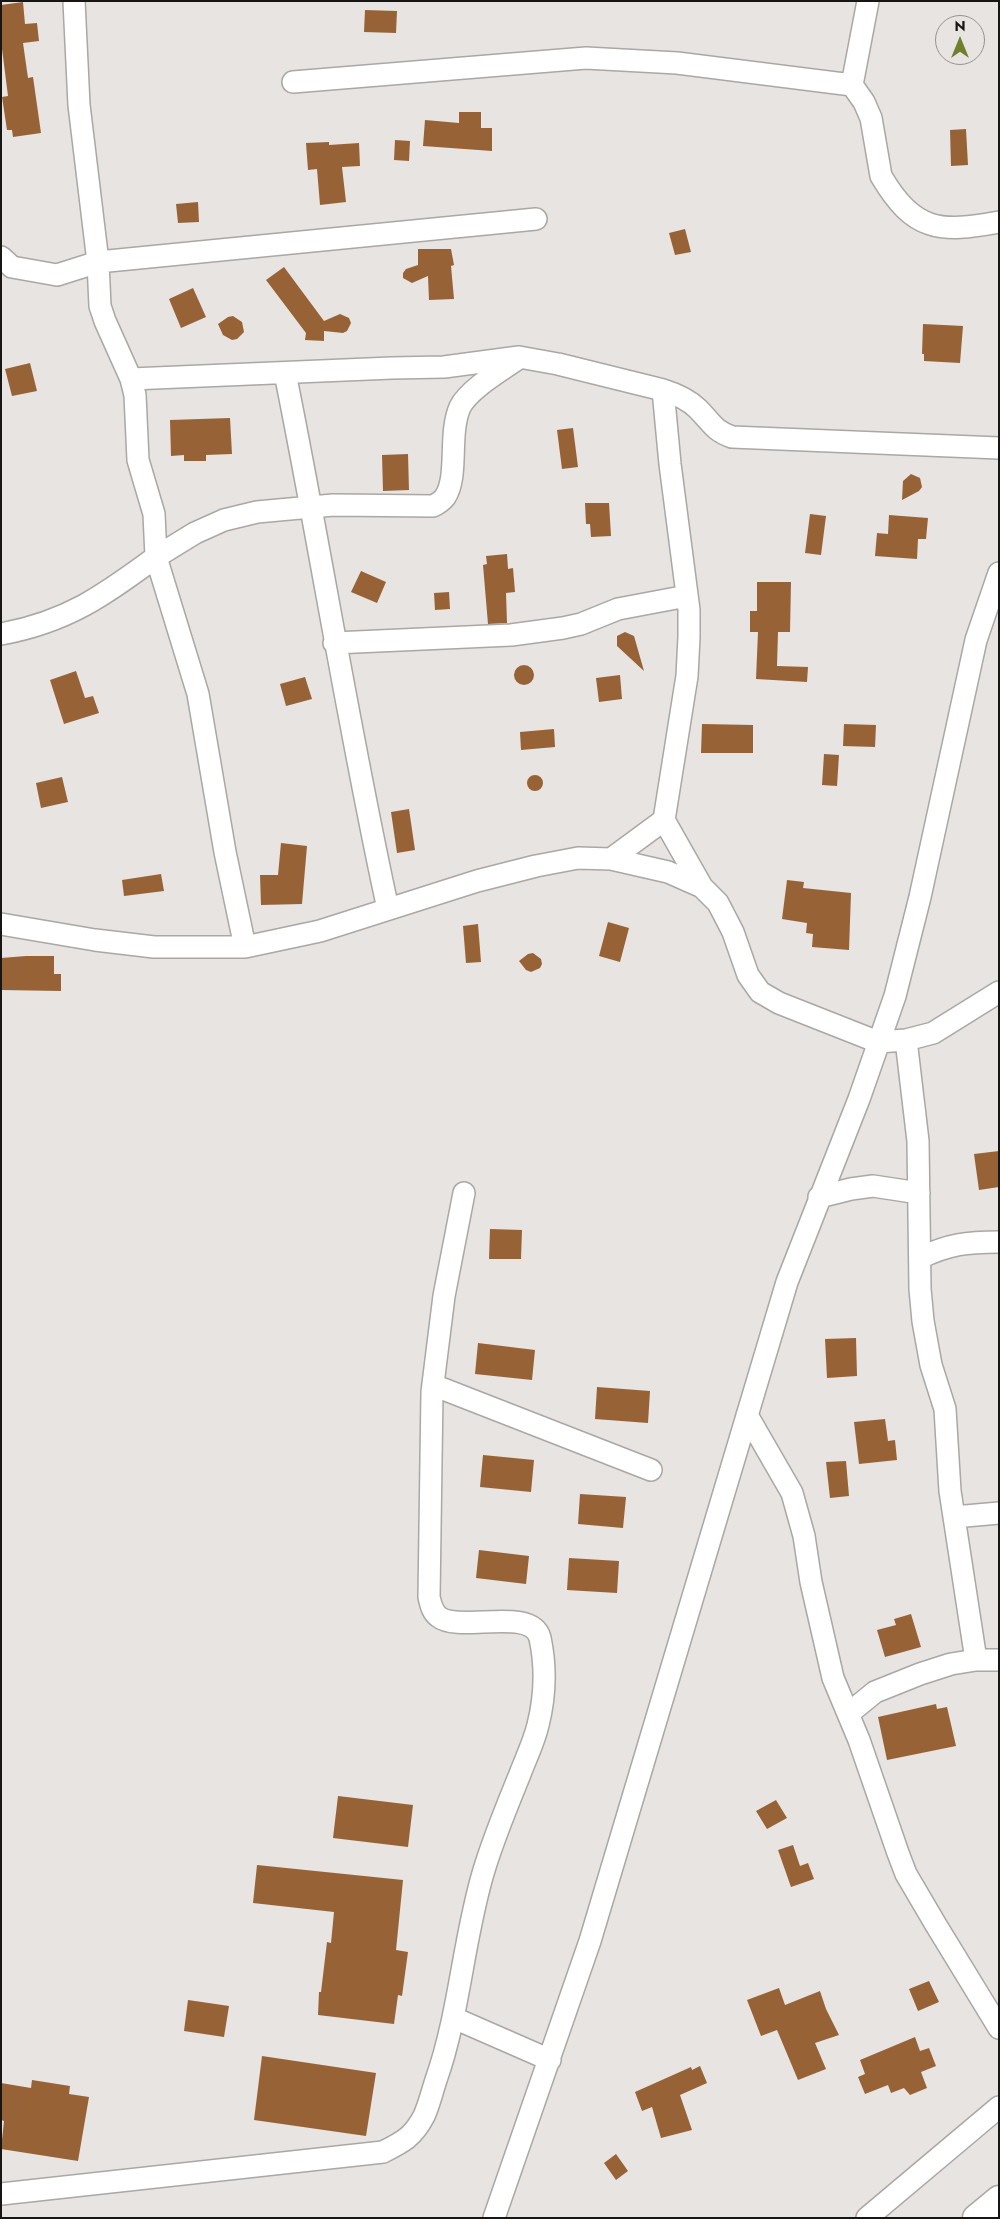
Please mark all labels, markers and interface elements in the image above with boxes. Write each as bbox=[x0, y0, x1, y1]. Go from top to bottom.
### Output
north arrow bbox=[935, 15, 985, 65]
text: N bbox=[954, 16, 966, 36]

